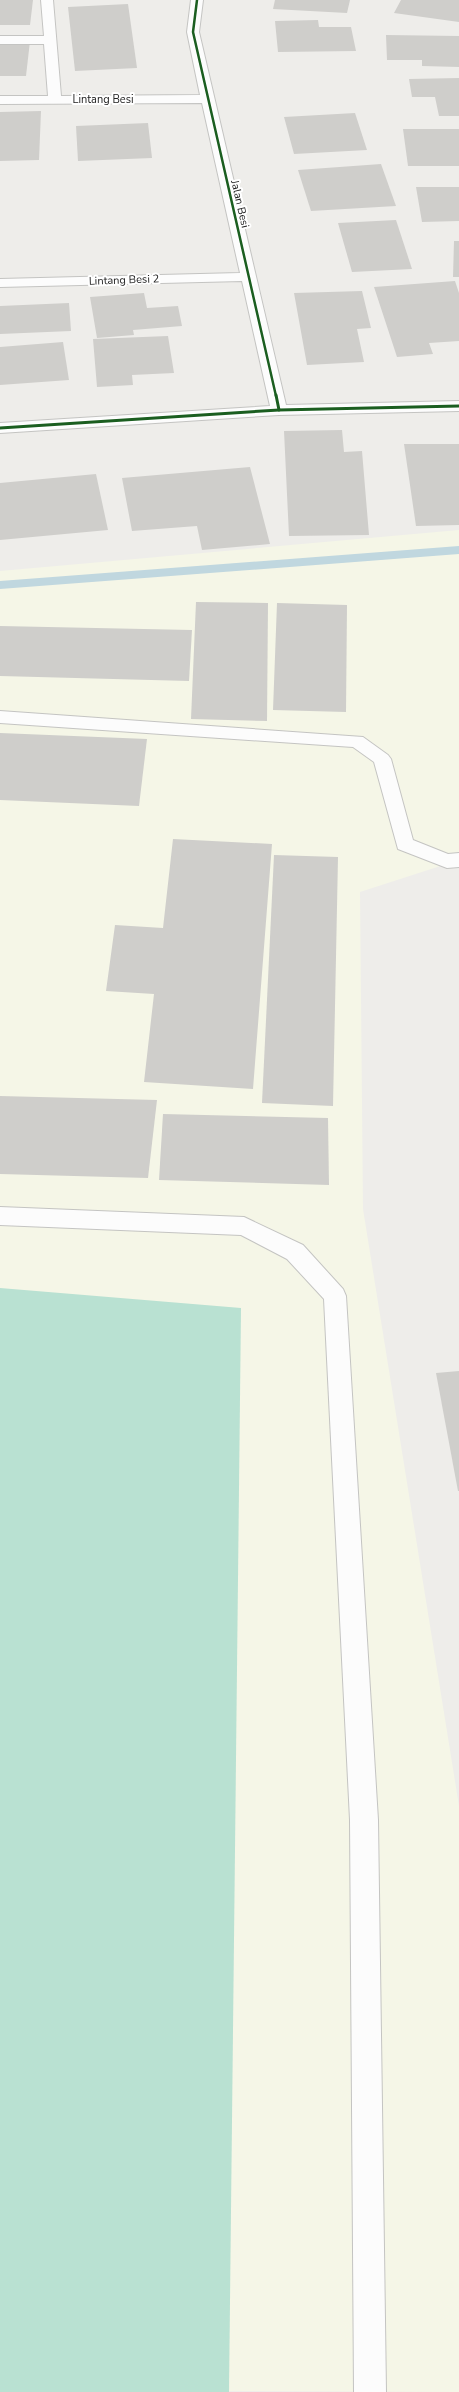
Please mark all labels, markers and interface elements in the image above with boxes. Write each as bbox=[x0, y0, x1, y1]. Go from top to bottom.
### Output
street label: Lintang Besi bbox=[72, 92, 134, 107]
street label: Jalan Besi bbox=[227, 178, 253, 229]
street label: Lintang Besi 2 bbox=[88, 271, 160, 289]

